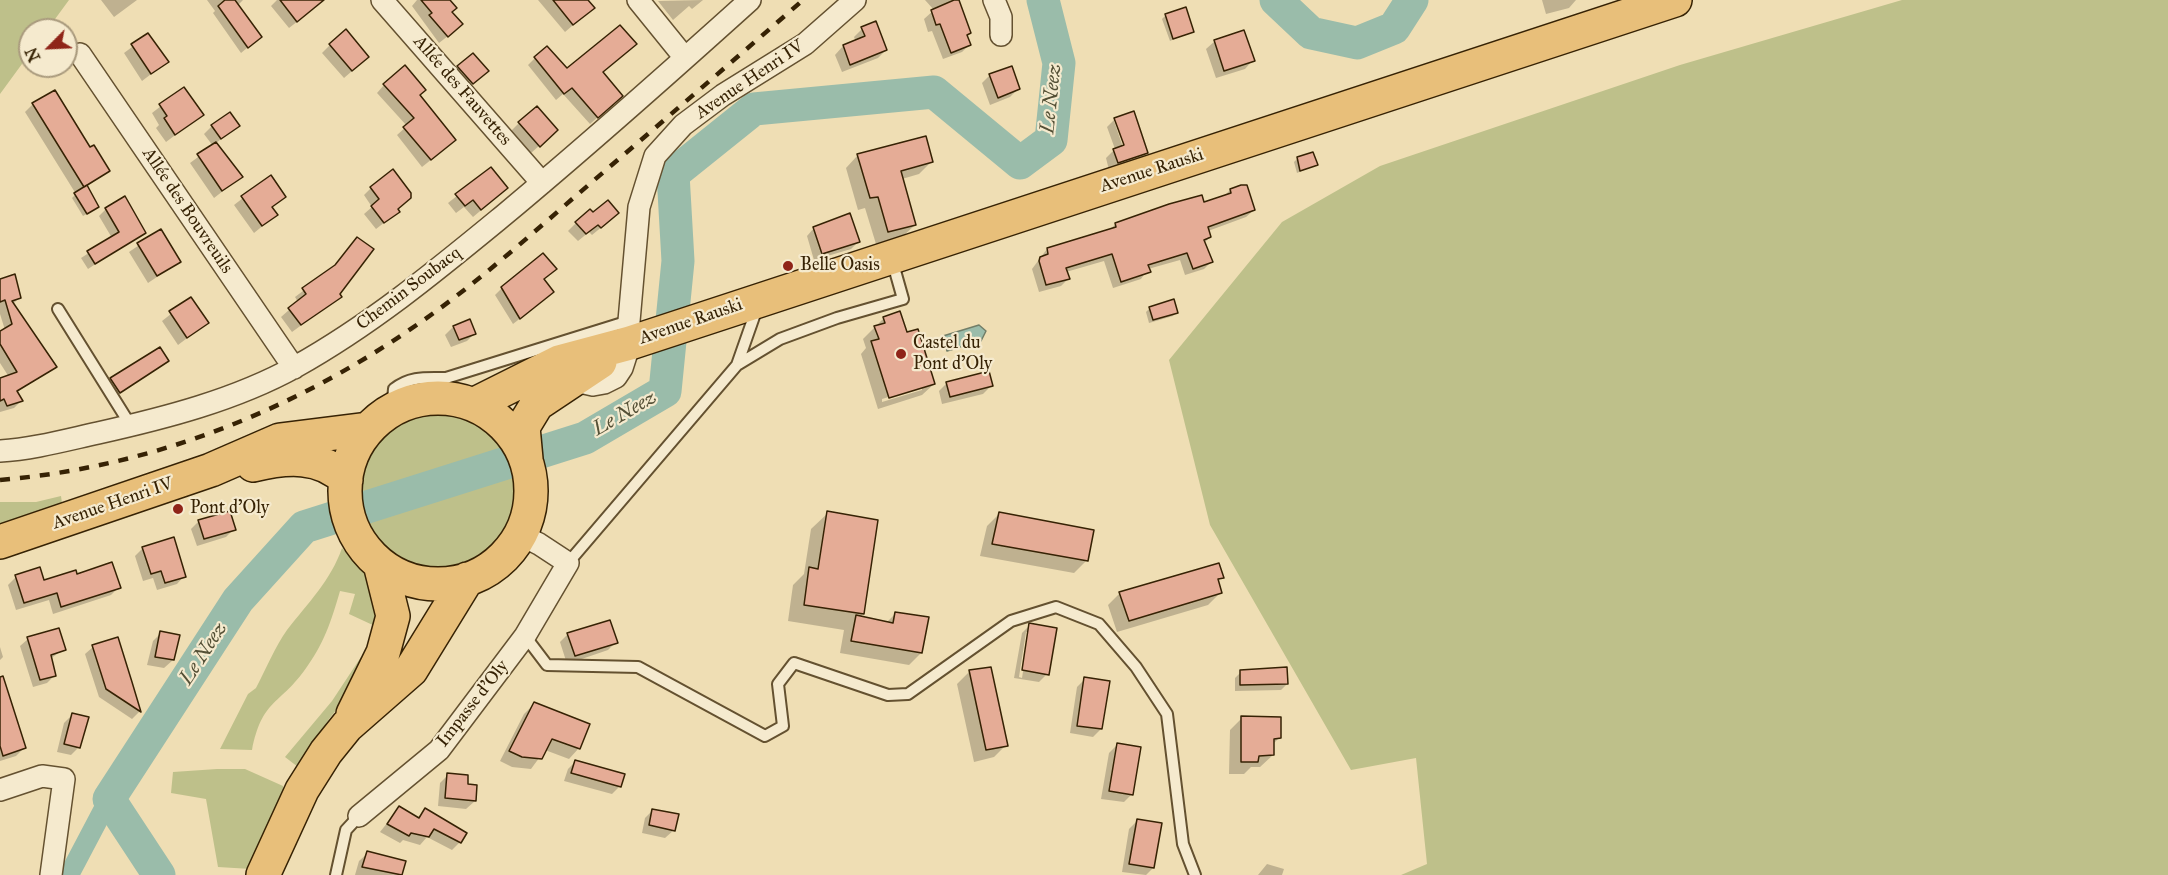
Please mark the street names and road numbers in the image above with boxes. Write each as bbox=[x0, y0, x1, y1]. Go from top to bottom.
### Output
street label: Allée des Fauvettes bbox=[408, 32, 516, 150]
street label: Avenue Henri IV bbox=[692, 36, 808, 124]
street label: Allée des Bouvreuils bbox=[137, 144, 237, 278]
street label: Avenue Rauski bbox=[1097, 144, 1207, 198]
street label: Chemin Soubacq bbox=[353, 243, 465, 335]
street label: Avenue Rauski bbox=[637, 294, 745, 350]
street label: Avenue Henri IV bbox=[50, 473, 176, 535]
street label: Impasse d'Oly bbox=[432, 656, 514, 752]

